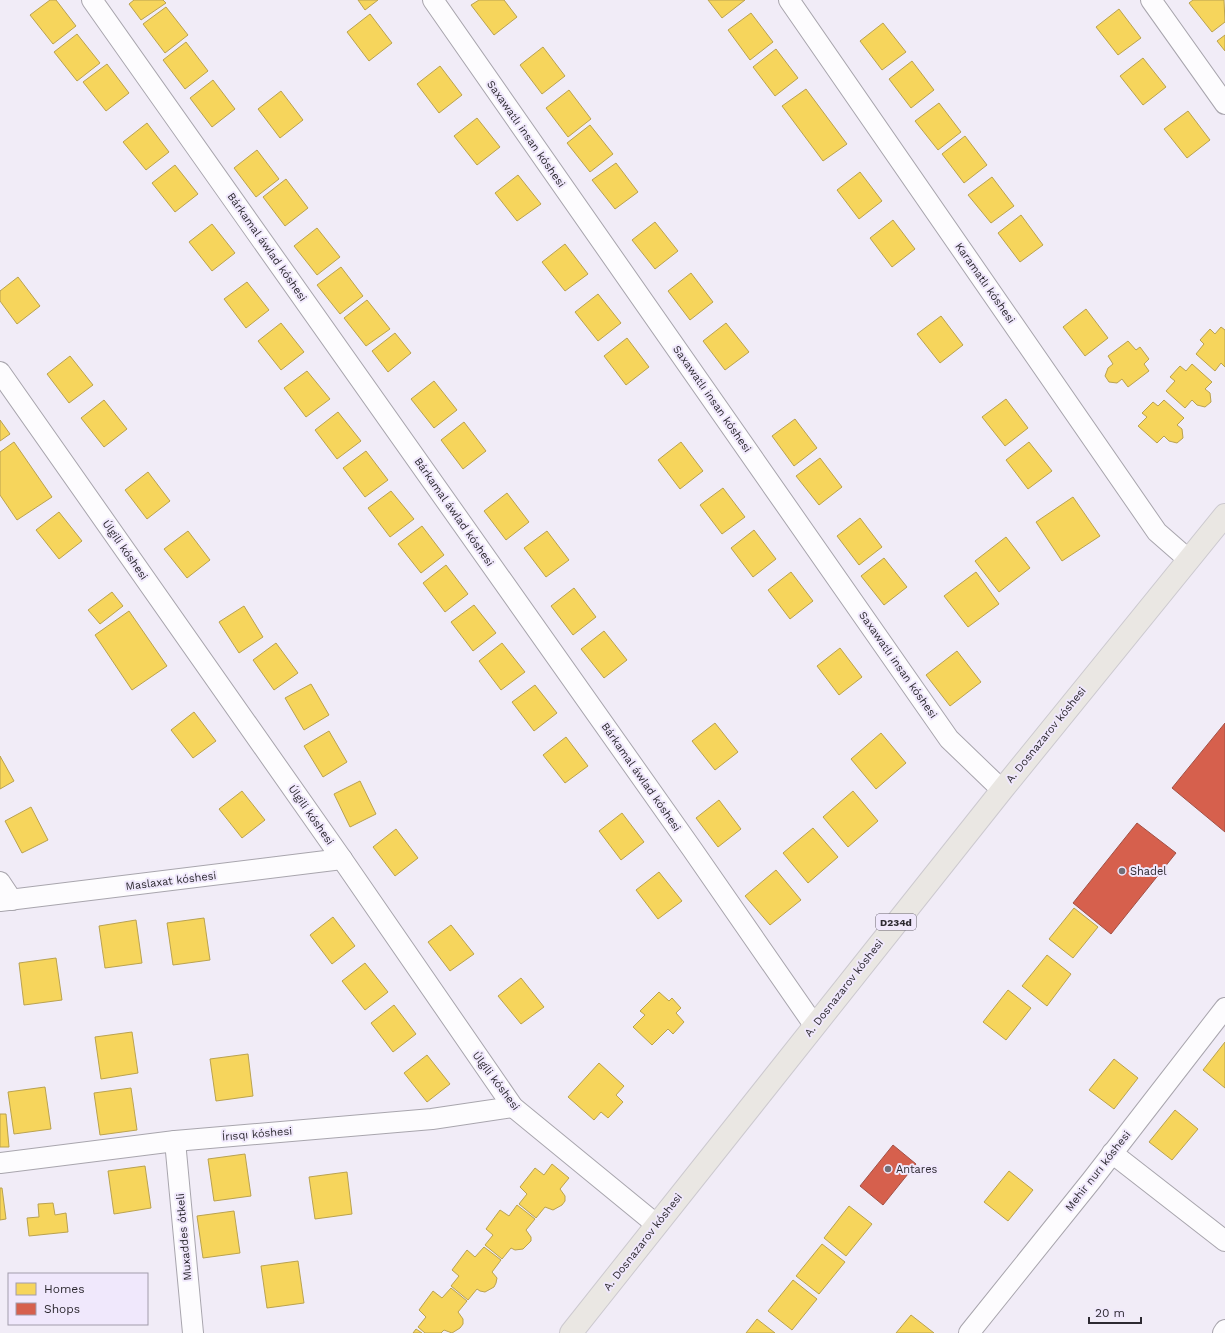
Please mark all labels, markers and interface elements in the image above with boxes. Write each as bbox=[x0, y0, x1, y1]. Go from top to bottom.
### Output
street label: Saxawatlı insan kóshesi bbox=[484, 78, 568, 190]
street label: Bárkamal áwlad kóshesi bbox=[225, 190, 310, 304]
street label: Karamatlı kóshesi bbox=[952, 240, 1018, 326]
street label: Saxawatlı insan kóshesi bbox=[670, 343, 754, 455]
street label: Bárkamal áwlad kóshesi bbox=[412, 455, 497, 569]
street label: Úlgili kóshesi bbox=[100, 517, 151, 583]
street label: Saxawatlı insan kóshesi bbox=[856, 609, 940, 721]
street label: A. Dosnazarov kóshesi bbox=[1003, 684, 1089, 786]
street label: Bárkamal áwlad kóshesi bbox=[599, 720, 684, 834]
street label: Úlgili kóshesi bbox=[286, 782, 337, 848]
place label: Shadel bbox=[1130, 865, 1167, 878]
marker: Shadel bbox=[1117, 866, 1127, 876]
street label: Maslaxat kóshesi bbox=[125, 869, 217, 893]
road number: D234d bbox=[876, 914, 916, 930]
street label: A. Dosnazarov kóshesi bbox=[802, 937, 886, 1039]
street label: Úlgili kóshesi bbox=[470, 1048, 523, 1113]
street label: Írısqı kóshesi bbox=[221, 1123, 293, 1144]
street label: Mehir nurı kóshesi bbox=[1063, 1128, 1133, 1214]
place label: Antares bbox=[896, 1163, 937, 1176]
marker: Antares bbox=[883, 1164, 893, 1174]
street label: A. Dosnazarov kóshesi bbox=[601, 1191, 685, 1293]
street label: Muxaddes ótkeli bbox=[174, 1193, 194, 1281]
legend bbox=[8, 1273, 148, 1325]
text: Homes bbox=[44, 1282, 85, 1296]
scale bar bbox=[1089, 1299, 1141, 1325]
text: Shops bbox=[44, 1302, 80, 1316]
text: 20 m bbox=[1095, 1306, 1125, 1320]

